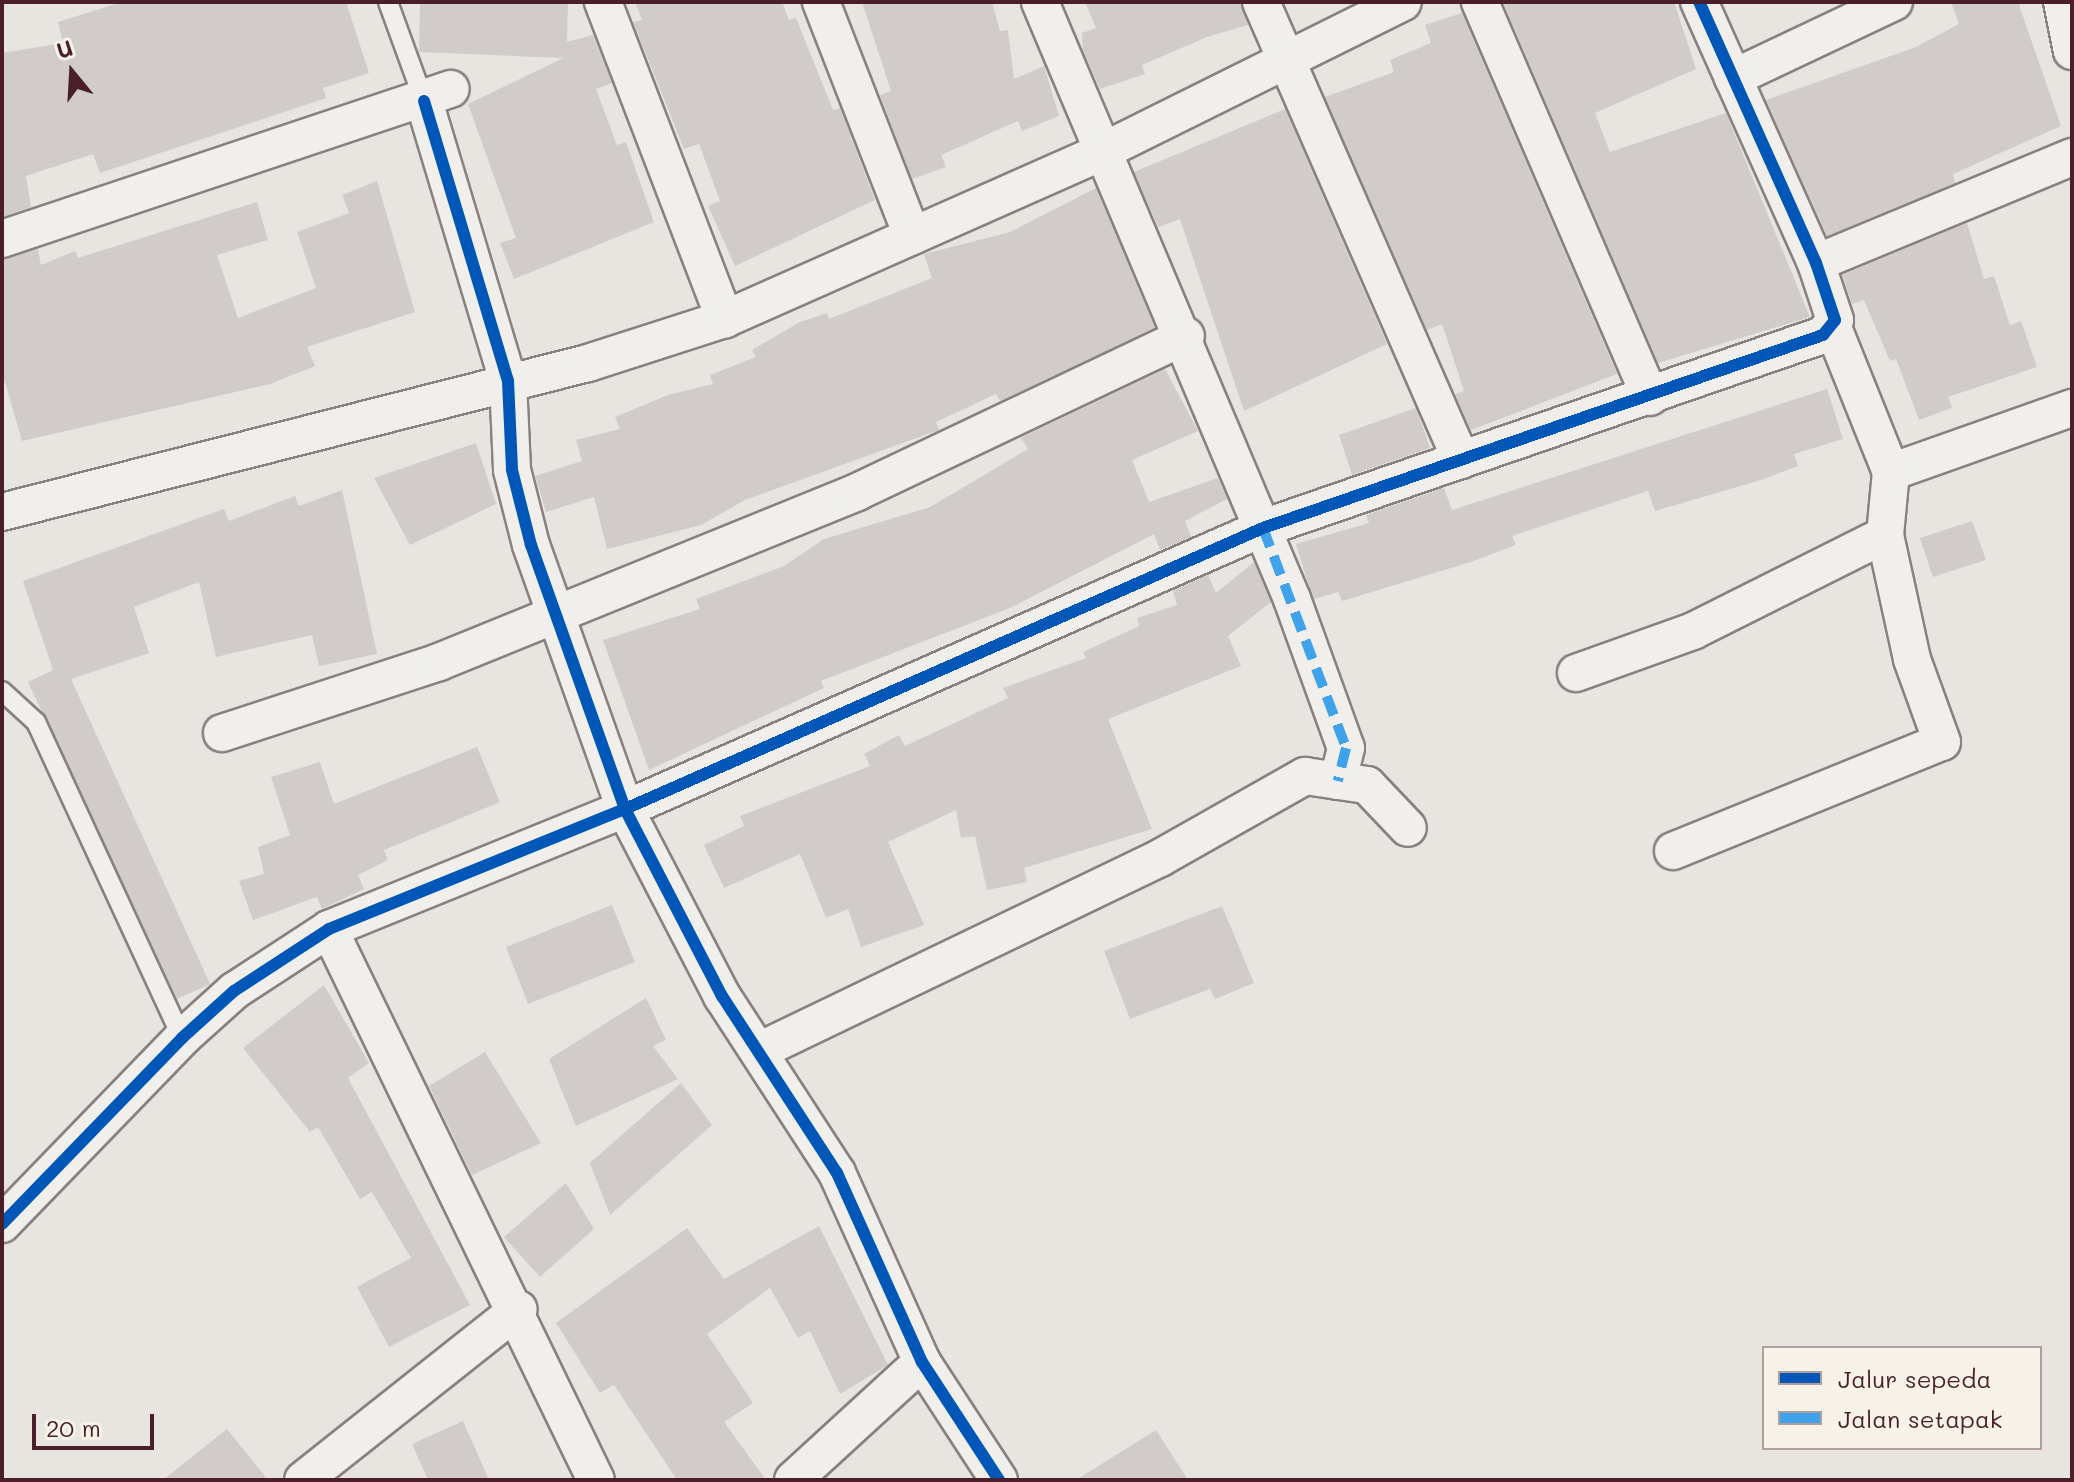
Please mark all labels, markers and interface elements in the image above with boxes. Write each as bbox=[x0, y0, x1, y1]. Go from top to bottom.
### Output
north arrow bbox=[32, 32, 112, 112]
text: U bbox=[53, 33, 76, 65]
legend bbox=[1762, 1346, 2042, 1450]
text: Jalur sepeda bbox=[1838, 1363, 1991, 1394]
scale bar bbox=[36, 1398, 158, 1448]
text: Jalan setapak bbox=[1838, 1403, 2003, 1434]
text: 20 m bbox=[46, 1412, 101, 1443]

